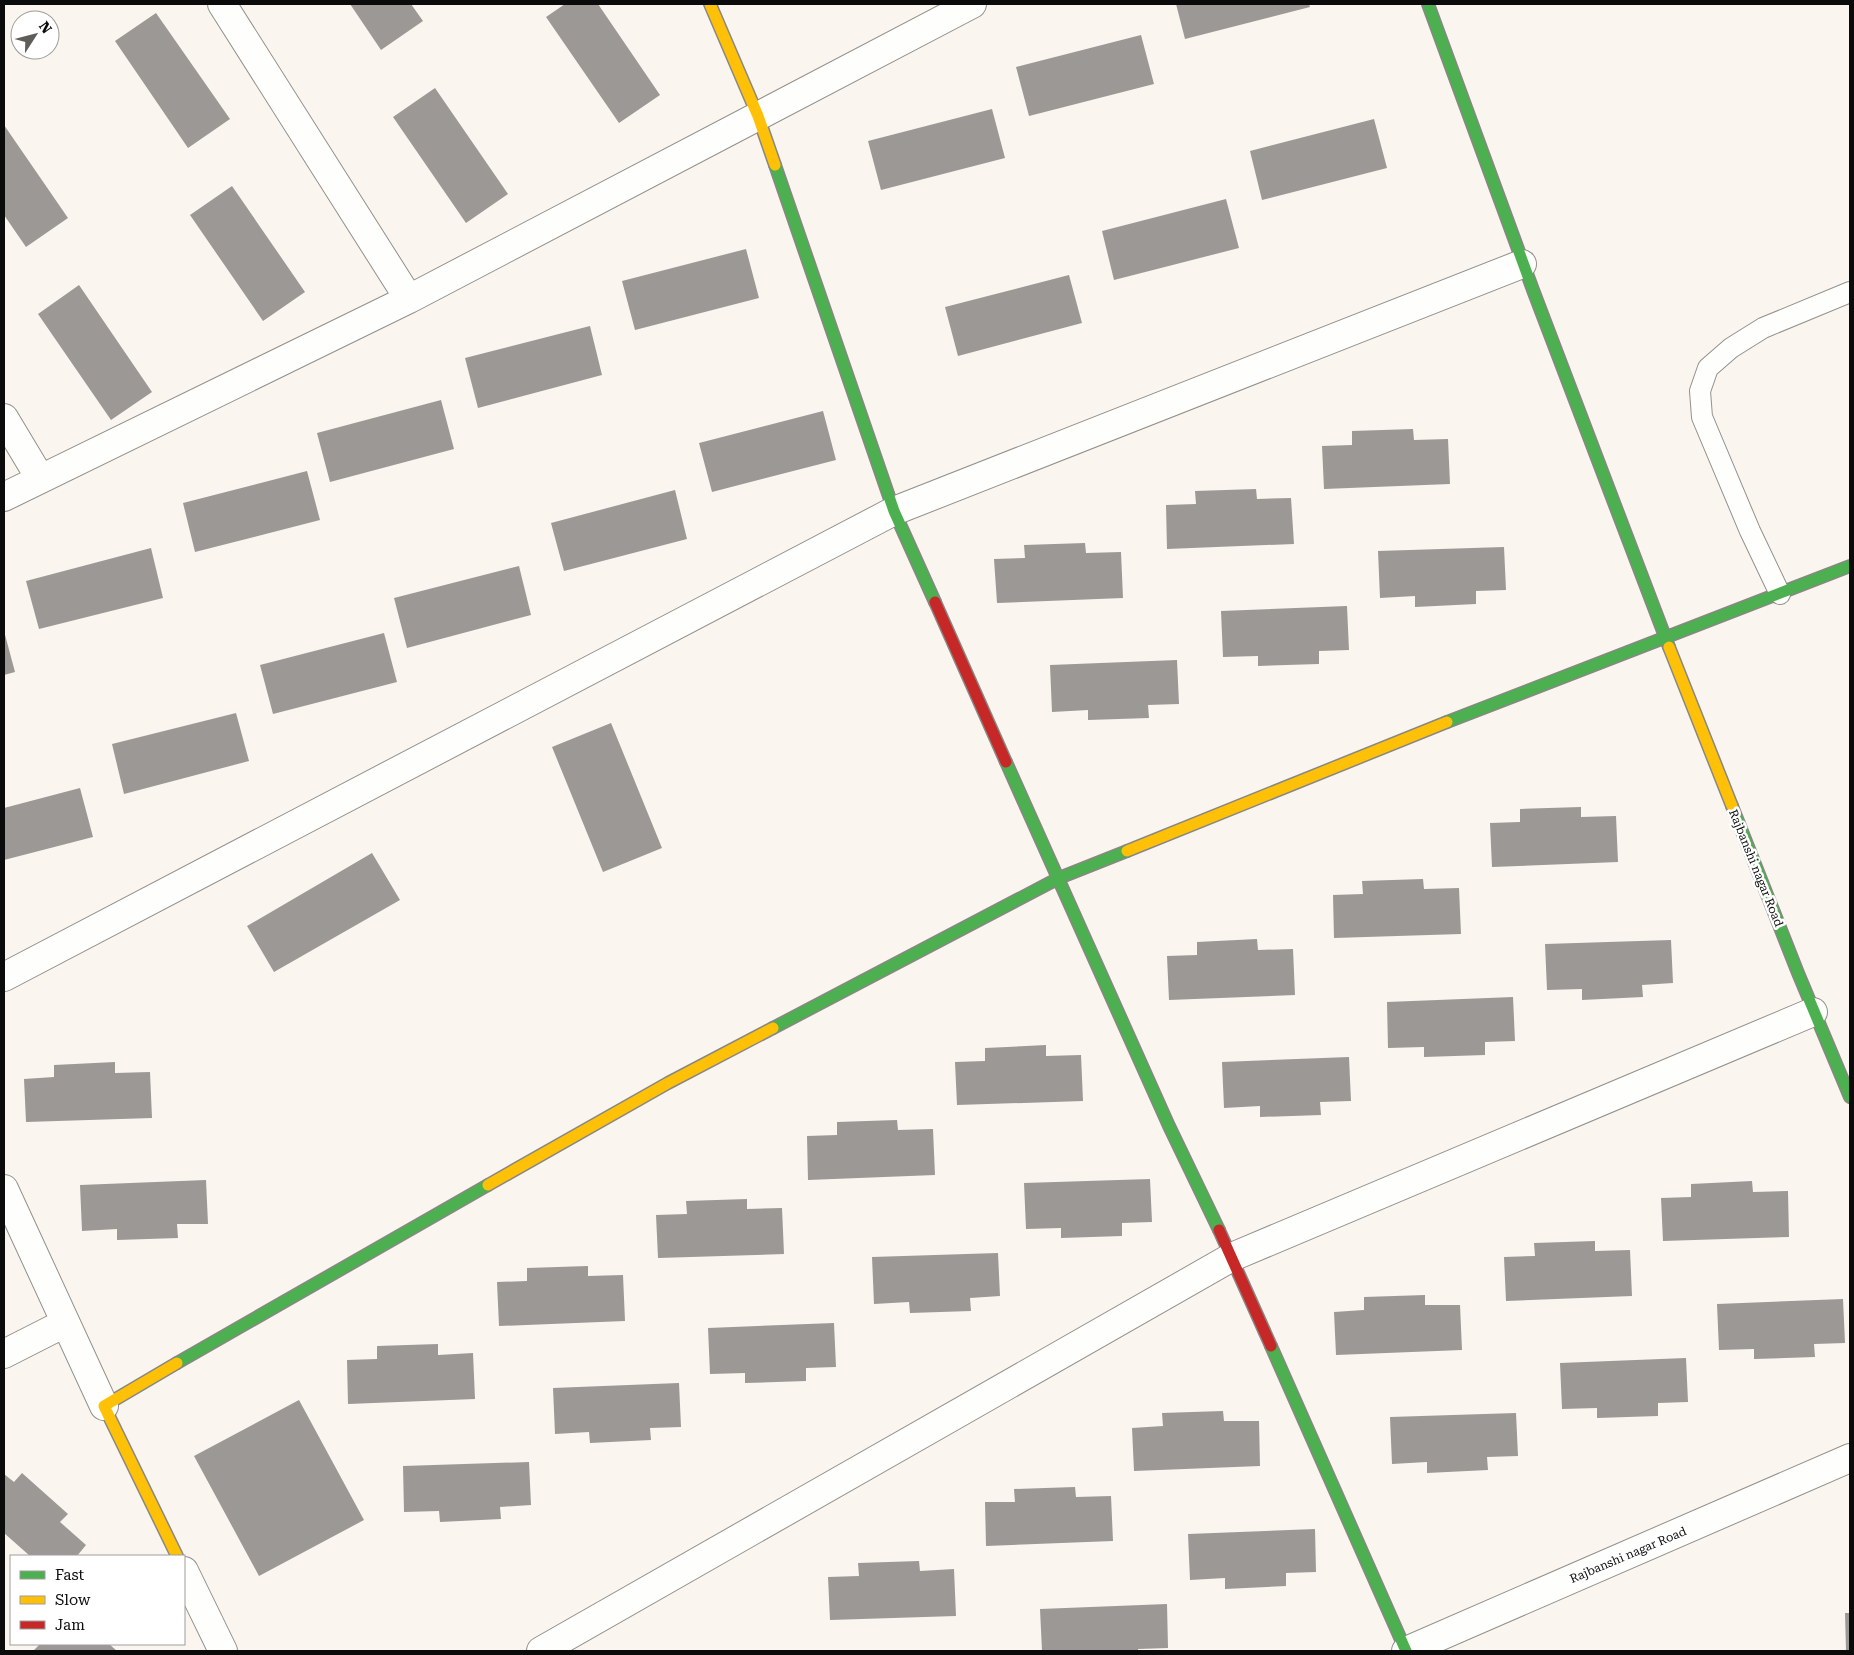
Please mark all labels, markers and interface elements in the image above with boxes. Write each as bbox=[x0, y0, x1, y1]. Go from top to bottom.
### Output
north arrow bbox=[10, 10, 60, 60]
text: N bbox=[36, 18, 55, 37]
street label: Rajbanshi nagar Road bbox=[1726, 807, 1786, 929]
street label: Rajbanshi nagar Road bbox=[1568, 1524, 1689, 1586]
legend bbox=[10, 1555, 185, 1645]
text: Fast bbox=[55, 1566, 85, 1584]
text: Slow bbox=[55, 1591, 91, 1609]
text: Jam bbox=[55, 1616, 85, 1634]

